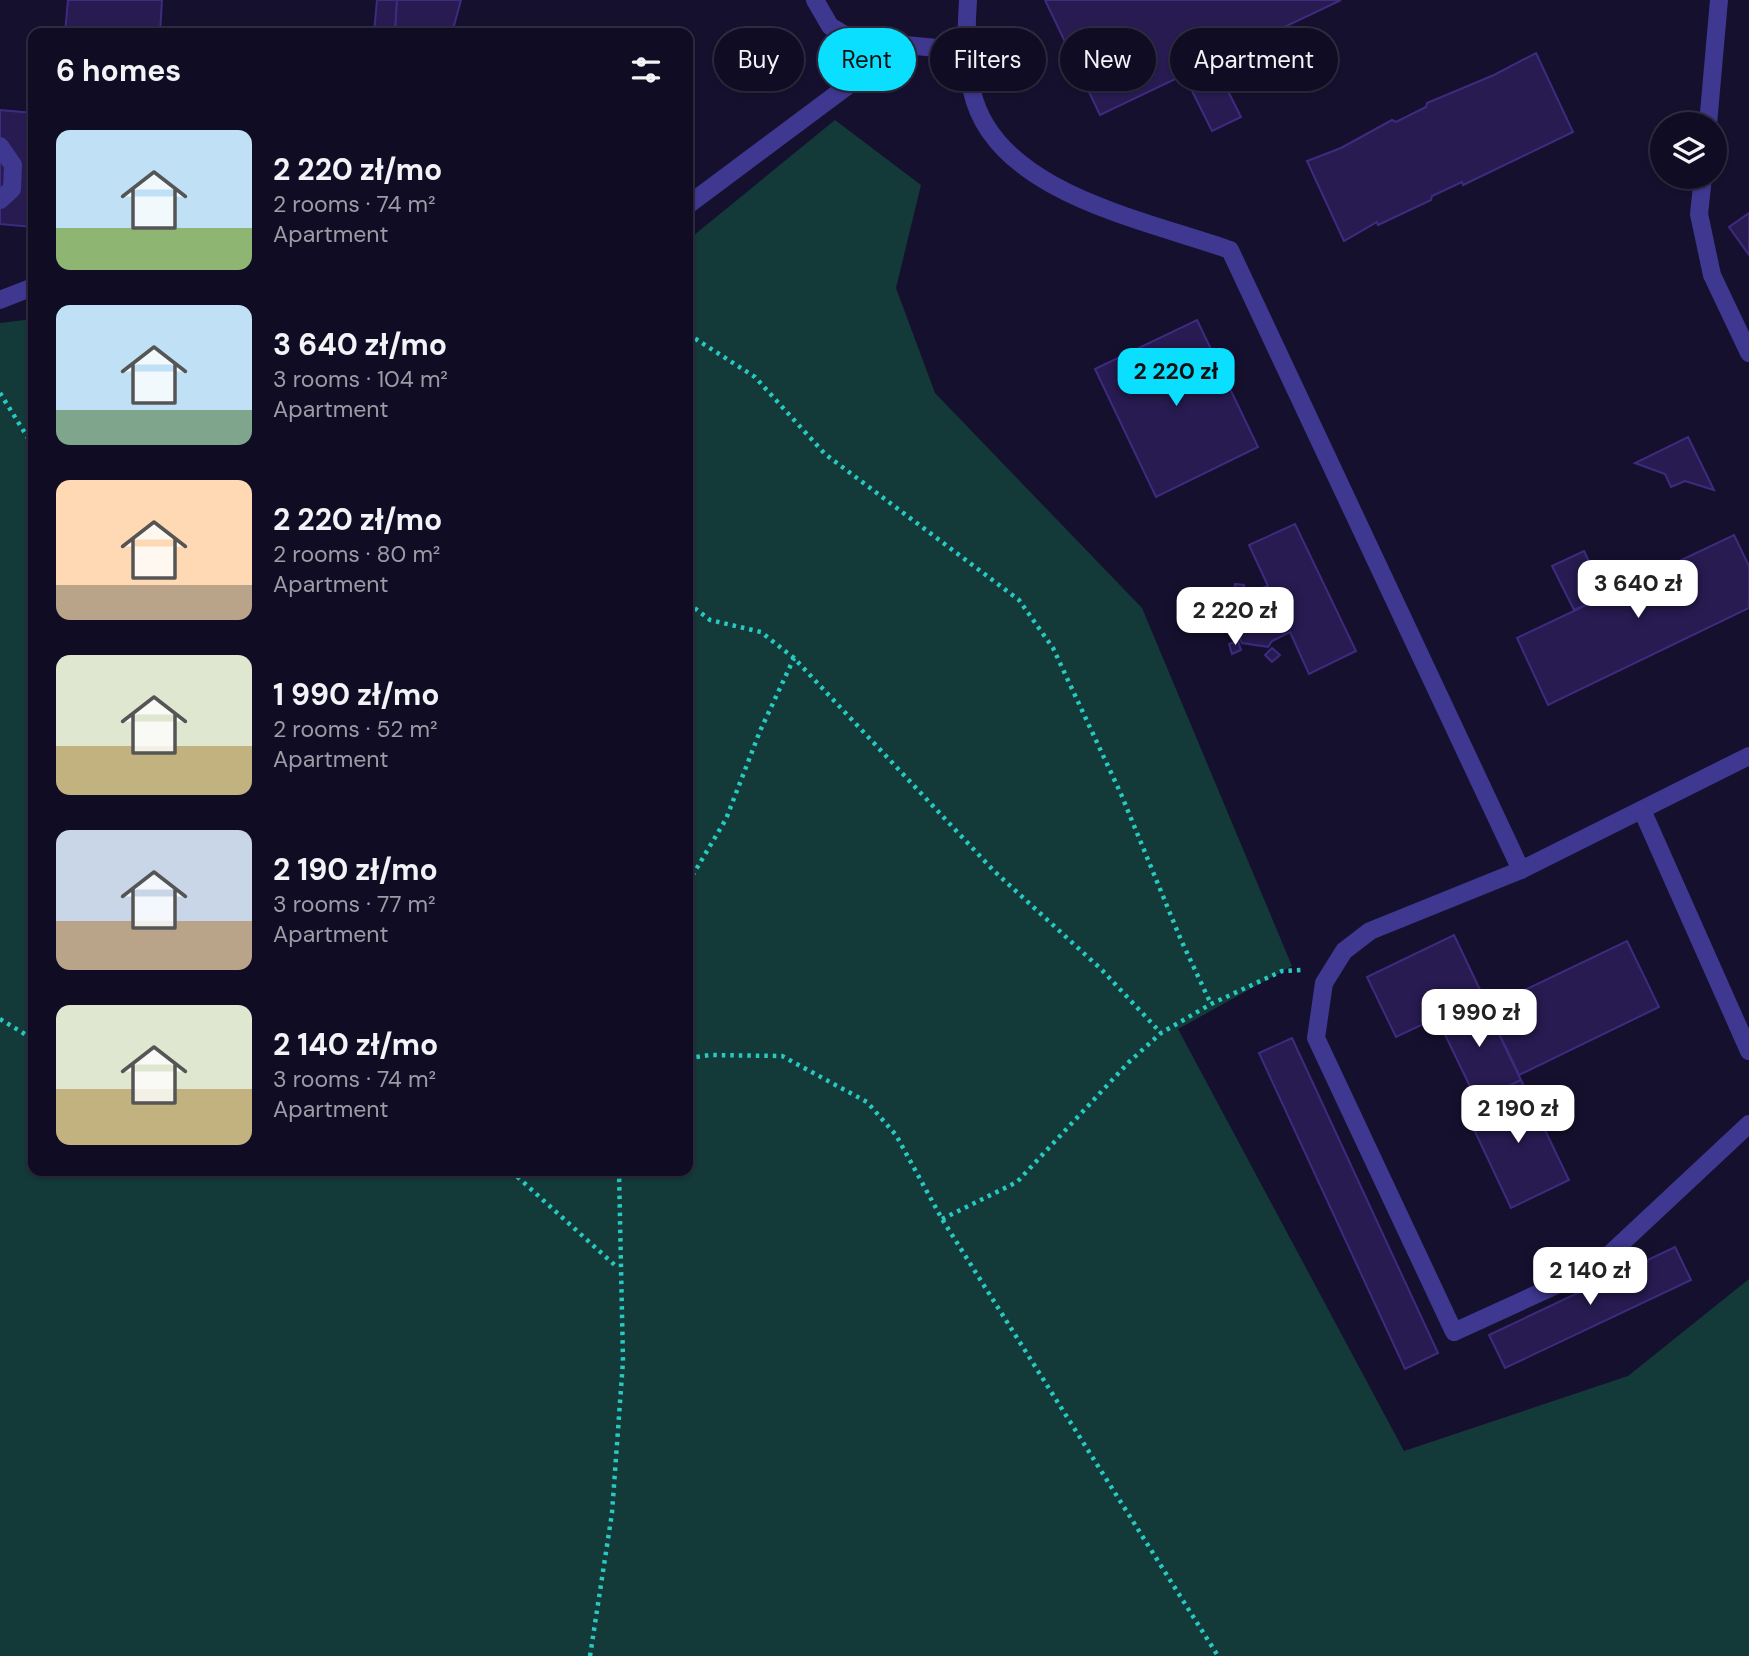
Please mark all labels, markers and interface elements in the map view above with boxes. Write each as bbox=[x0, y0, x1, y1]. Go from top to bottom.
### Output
chip: Buy bbox=[714, 28, 804, 91]
chip: Rent bbox=[818, 28, 916, 91]
chip: Filters bbox=[930, 28, 1046, 91]
chip: New bbox=[1060, 28, 1156, 91]
chip: Apartment bbox=[1170, 28, 1338, 91]
text: 6 homes bbox=[56, 51, 181, 90]
icon: filters bbox=[627, 51, 665, 89]
map controls bbox=[1650, 112, 1727, 189]
button: layers bbox=[1650, 112, 1727, 189]
text: 2 220 zł/mo bbox=[273, 150, 442, 189]
icon: home bbox=[112, 158, 196, 242]
text: 2 rooms · 74 m² bbox=[273, 189, 436, 219]
text: Apartment bbox=[273, 219, 388, 249]
text: 3 640 zł/mo bbox=[273, 325, 447, 364]
icon: home bbox=[112, 333, 196, 417]
pin: 2 220 zł bbox=[1104, 348, 1248, 408]
text: 2 220 zł bbox=[1134, 356, 1218, 386]
text: 3 rooms · 104 m² bbox=[273, 364, 448, 394]
text: Apartment bbox=[273, 394, 388, 424]
text: 2 220 zł/mo bbox=[273, 500, 442, 539]
icon: home bbox=[112, 508, 196, 592]
text: 2 rooms · 80 m² bbox=[273, 539, 440, 569]
pin: 3 640 zł bbox=[1566, 560, 1710, 620]
text: 3 640 zł bbox=[1594, 568, 1682, 598]
text: Apartment bbox=[273, 569, 388, 599]
pin: 2 220 zł bbox=[1163, 588, 1307, 647]
text: 2 220 zł bbox=[1193, 595, 1277, 625]
text: 1 990 zł/mo bbox=[273, 675, 440, 714]
icon: home bbox=[112, 683, 196, 767]
text: 2 rooms · 52 m² bbox=[273, 714, 438, 744]
text: Apartment bbox=[273, 744, 388, 774]
text: 2 190 zł/mo bbox=[273, 850, 438, 889]
icon: home bbox=[112, 858, 196, 942]
text: 3 rooms · 77 m² bbox=[273, 889, 436, 919]
text: Apartment bbox=[273, 919, 388, 949]
pin: 1 990 zł bbox=[1407, 990, 1551, 1049]
text: 1 990 zł bbox=[1438, 997, 1520, 1027]
text: 2 140 zł/mo bbox=[273, 1025, 438, 1064]
icon: home bbox=[112, 1033, 196, 1117]
text: 3 rooms · 74 m² bbox=[273, 1064, 436, 1094]
pin: 2 190 zł bbox=[1446, 1086, 1590, 1145]
text: 2 190 zł bbox=[1477, 1093, 1559, 1123]
text: Apartment bbox=[273, 1094, 388, 1124]
pin: 2 140 zł bbox=[1518, 1248, 1662, 1307]
text: 2 140 zł bbox=[1549, 1255, 1631, 1285]

